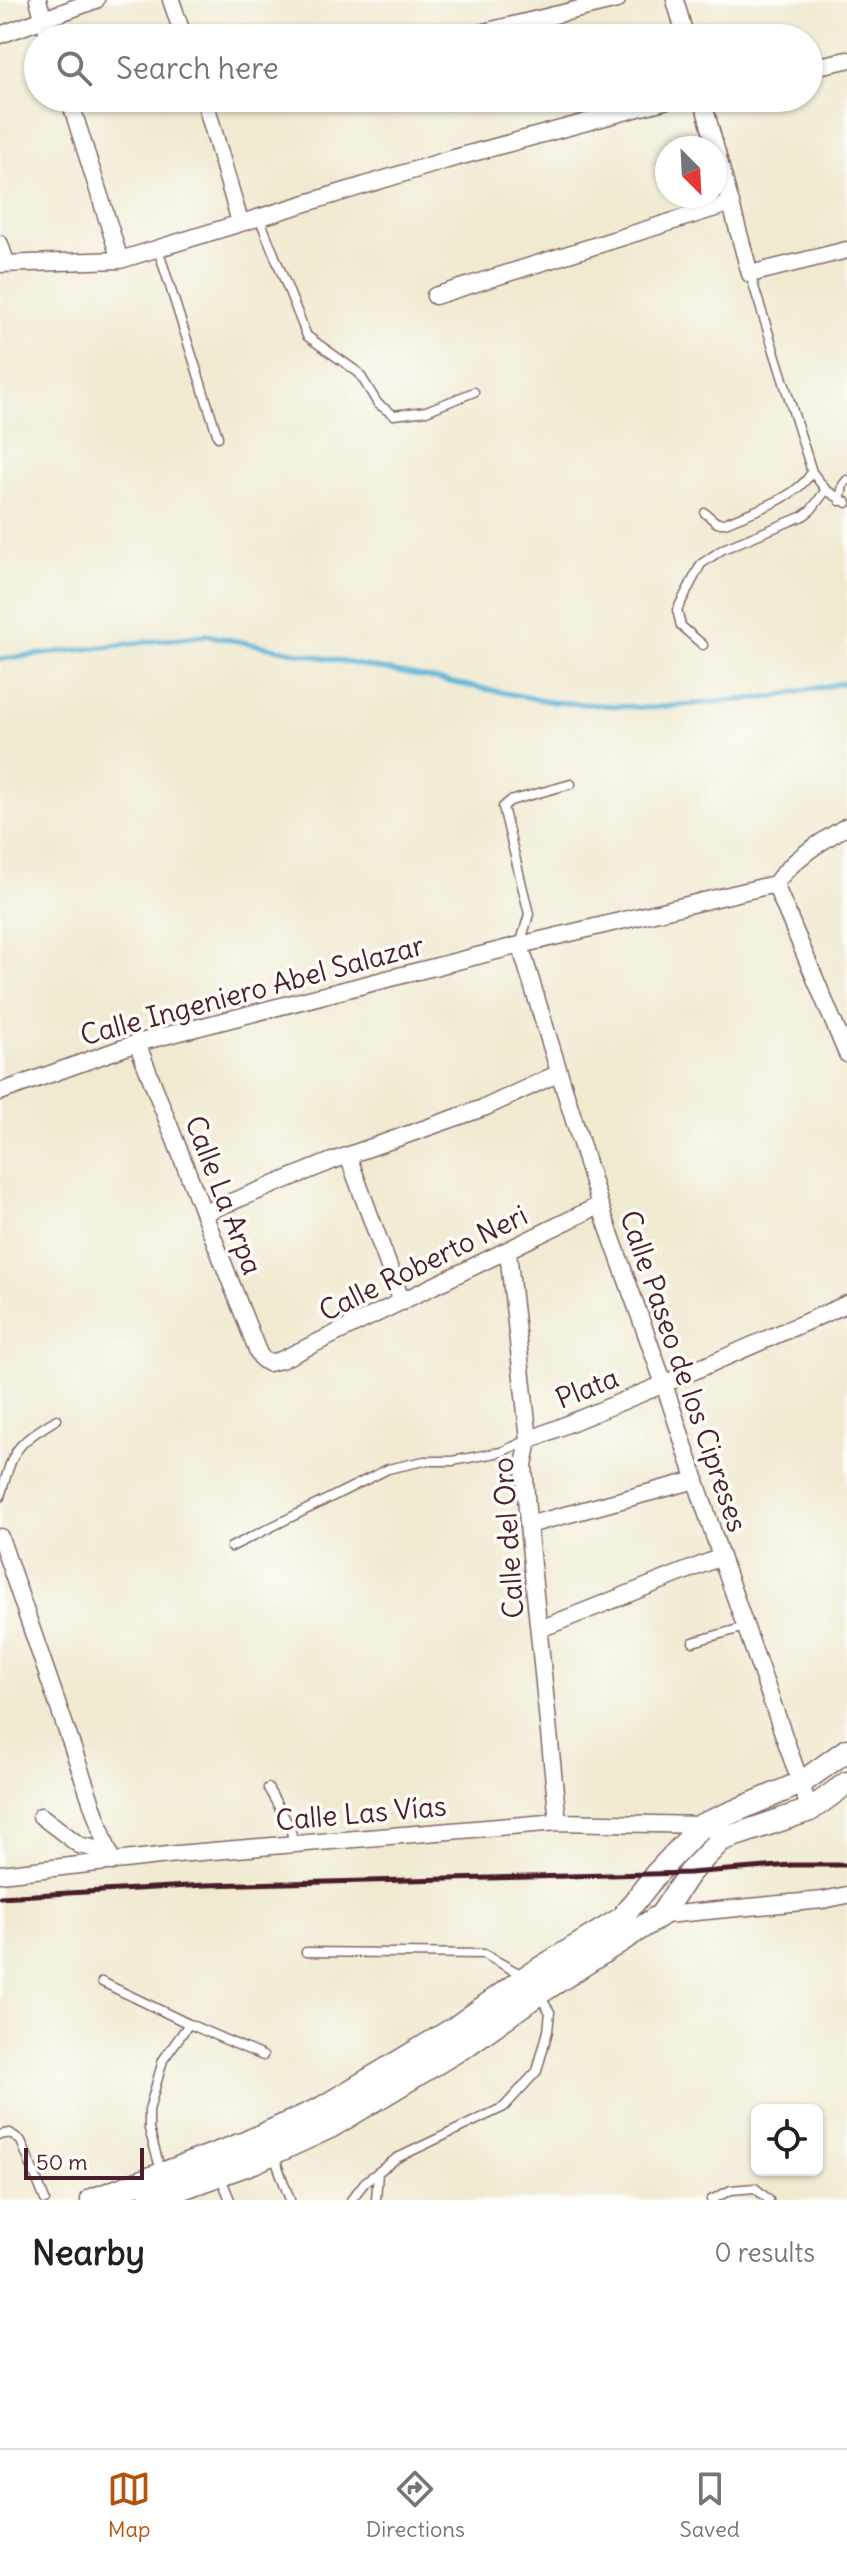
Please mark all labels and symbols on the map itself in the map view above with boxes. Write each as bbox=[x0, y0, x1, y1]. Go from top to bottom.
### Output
north arrow bbox=[655, 136, 727, 208]
street label: Calle Ingeniero Abel Salazar bbox=[76, 927, 428, 1053]
street label: Calle La Arpa bbox=[177, 1110, 271, 1280]
street label: Calle Roberto Neri bbox=[313, 1197, 533, 1329]
street label: Calle Paseo de los Cipreses bbox=[612, 1206, 756, 1536]
street label: Plata bbox=[550, 1359, 624, 1417]
street label: Calle del Oro bbox=[484, 1456, 532, 1620]
street label: Calle Las Vías bbox=[274, 1788, 448, 1838]
scale bar bbox=[24, 2144, 144, 2180]

